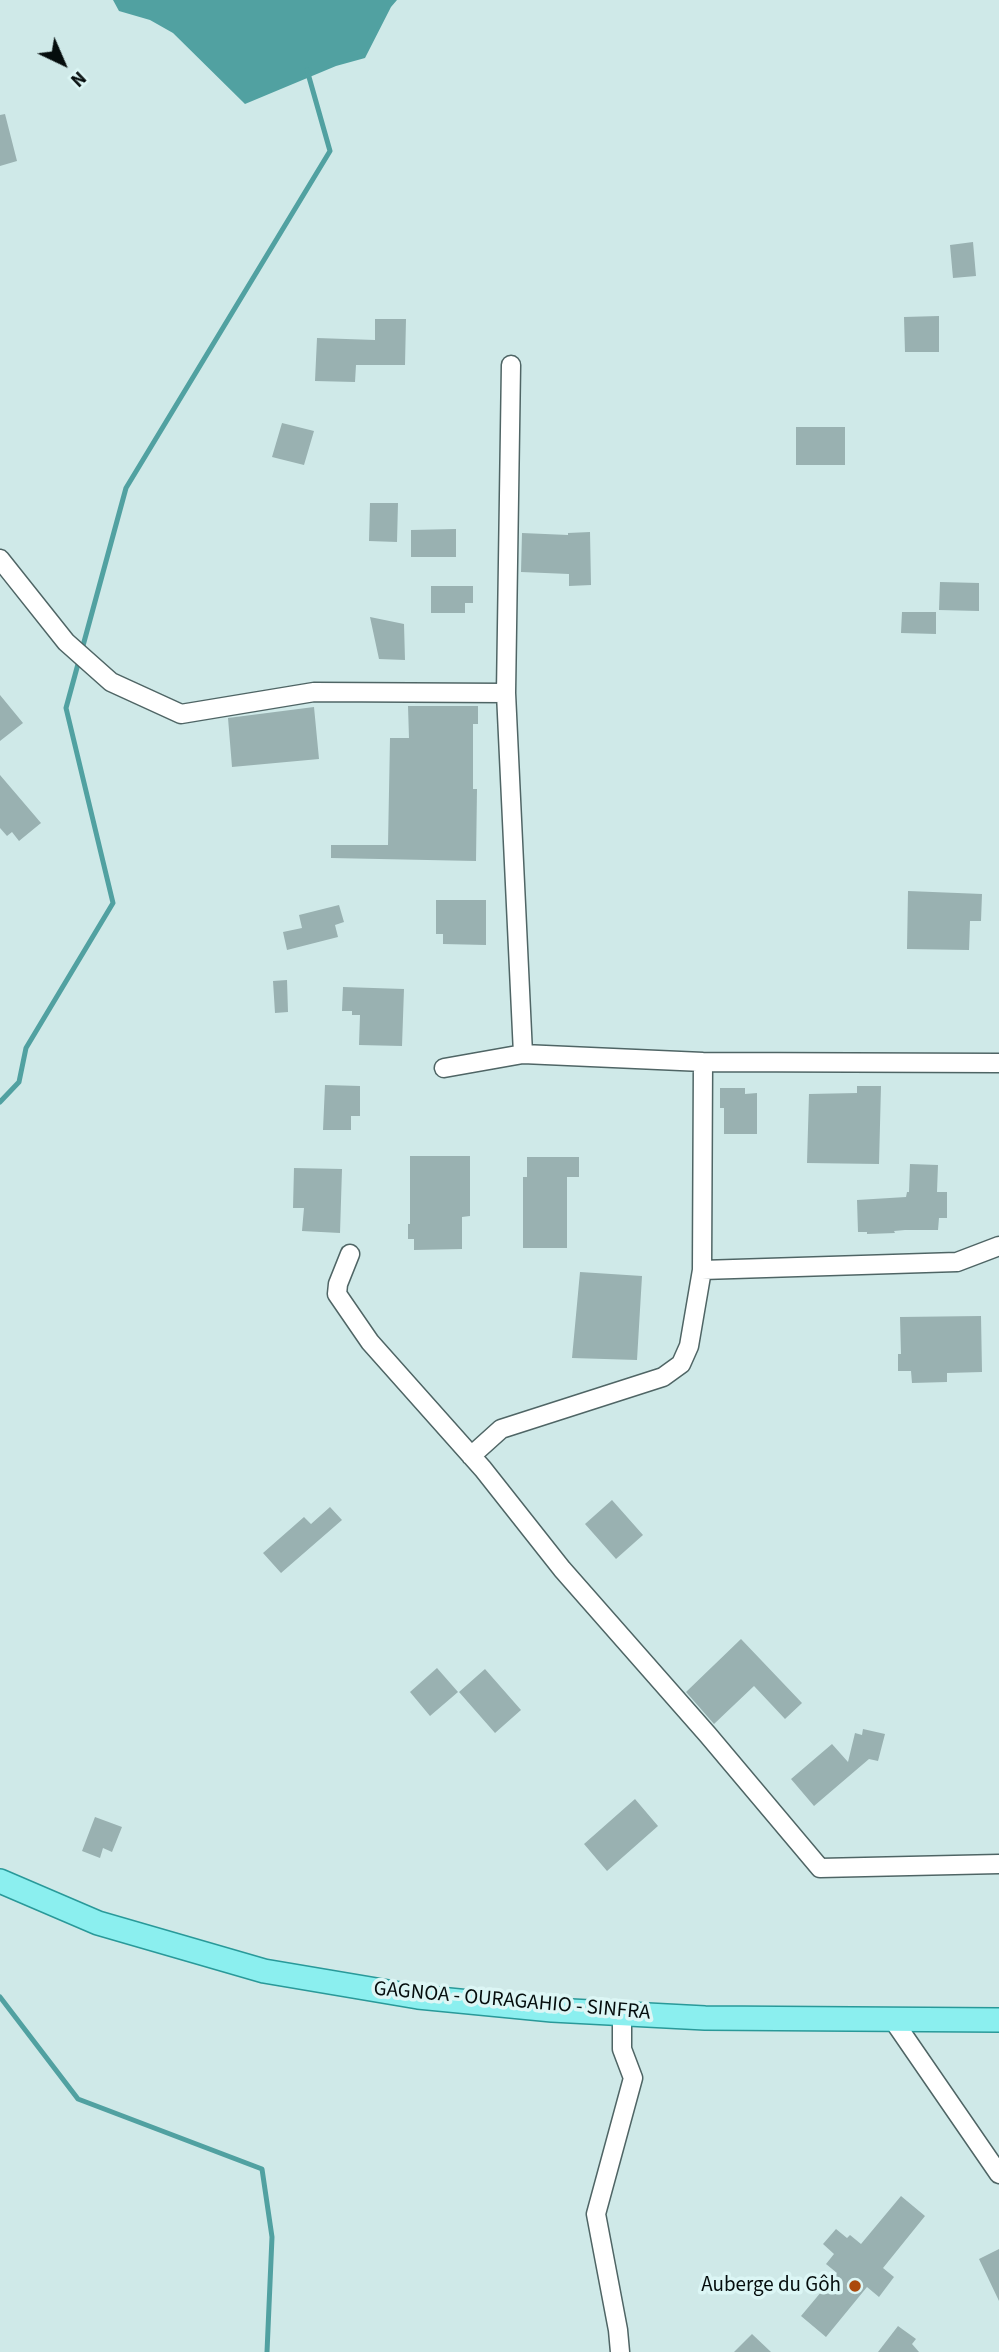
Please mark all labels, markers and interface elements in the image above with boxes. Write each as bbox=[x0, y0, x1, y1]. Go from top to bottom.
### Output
north arrow bbox=[28, 28, 98, 98]
text: N bbox=[64, 64, 92, 93]
street label: GAGNOA - OURAGAHIO - SINFRA bbox=[373, 1977, 651, 2027]
place label: Auberge du Gôh bbox=[701, 2273, 841, 2299]
marker: Auberge du Gôh bbox=[847, 2278, 863, 2294]

